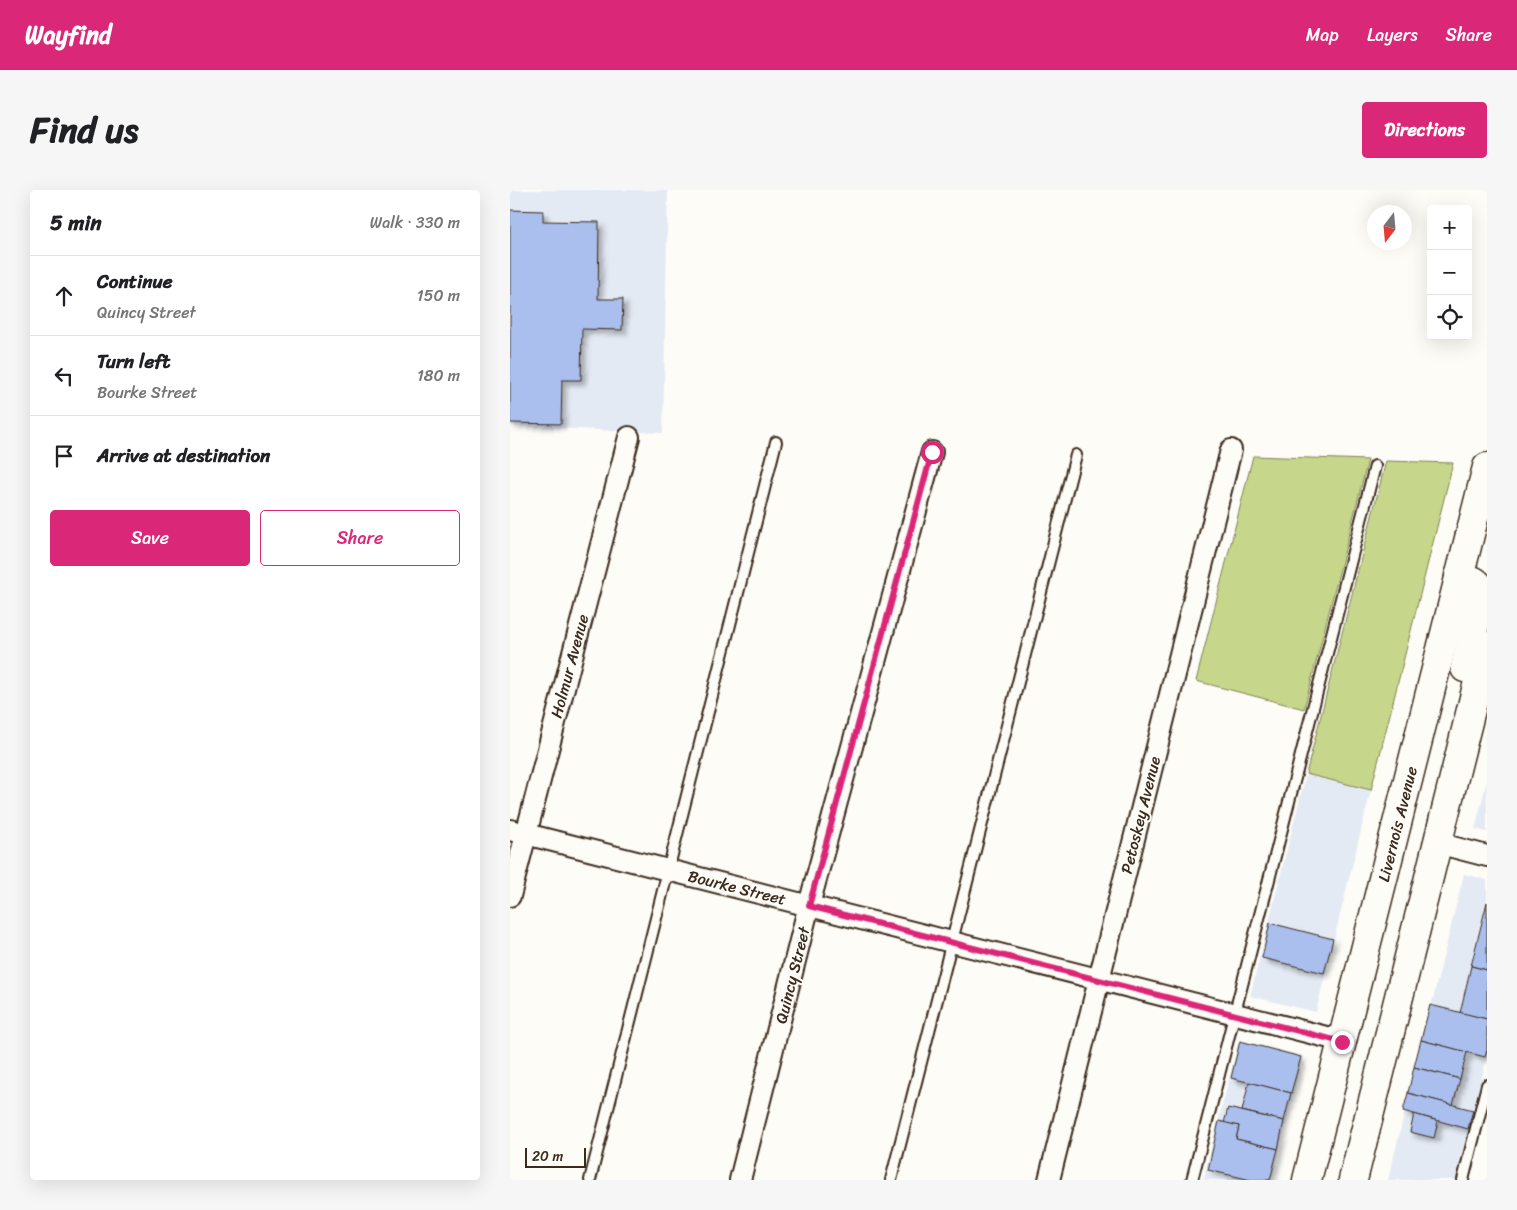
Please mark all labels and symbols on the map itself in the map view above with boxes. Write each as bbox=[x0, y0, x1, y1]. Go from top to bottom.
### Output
north arrow bbox=[1367, 205, 1412, 250]
route start bbox=[921, 441, 944, 464]
street label: Holmur Avenue bbox=[542, 611, 597, 721]
street label: Petoskey Avenue bbox=[1112, 753, 1169, 877]
street label: Livernois Avenue bbox=[1369, 763, 1426, 885]
street label: Bourke Street bbox=[685, 861, 789, 914]
street label: Quincy Street bbox=[766, 923, 819, 1027]
route end bbox=[1331, 1031, 1354, 1054]
scale bar bbox=[525, 1145, 586, 1168]

